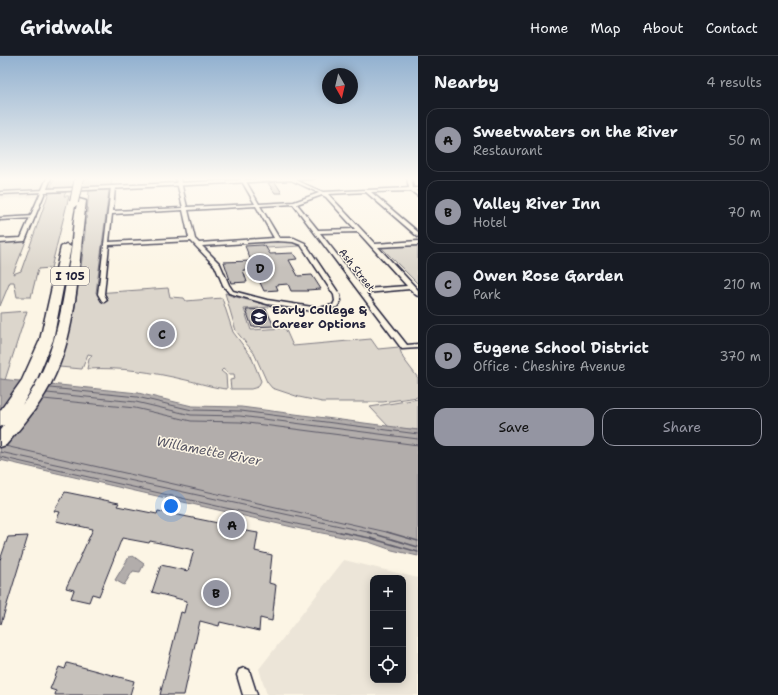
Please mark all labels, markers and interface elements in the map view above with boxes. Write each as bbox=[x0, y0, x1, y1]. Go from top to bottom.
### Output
text: Gridwalk bbox=[20, 15, 113, 40]
text: Home bbox=[530, 19, 569, 37]
text: Map bbox=[591, 19, 621, 37]
text: About bbox=[643, 19, 684, 37]
text: Contact bbox=[706, 19, 758, 37]
north arrow bbox=[322, 68, 358, 104]
text: Nearby bbox=[434, 71, 499, 93]
text: 4 results bbox=[706, 74, 762, 91]
text: Sweetwaters on the River bbox=[473, 122, 678, 142]
text: A bbox=[443, 132, 453, 149]
text: 50 m bbox=[728, 132, 761, 149]
text: Restaurant bbox=[473, 142, 543, 159]
text: Valley River Inn bbox=[473, 194, 600, 214]
text: B bbox=[444, 204, 452, 221]
text: 70 m bbox=[727, 204, 761, 221]
text: Hotel bbox=[473, 214, 507, 231]
street label: Ash Street bbox=[336, 246, 378, 294]
pin: D bbox=[247, 253, 273, 283]
text: Owen Rose Garden bbox=[473, 266, 624, 286]
road number: I 105 bbox=[51, 267, 89, 285]
text: C bbox=[444, 276, 452, 293]
text: 210 m bbox=[723, 276, 761, 293]
text: Park bbox=[473, 286, 501, 303]
place label: Early College & Career Options bbox=[272, 302, 368, 332]
school or university icon: Early College & Career Options bbox=[249, 307, 269, 327]
pin: C bbox=[149, 319, 175, 349]
text: Eugene School District bbox=[473, 338, 649, 358]
text: D bbox=[443, 348, 453, 365]
text: 370 m bbox=[719, 348, 761, 365]
text: Office · Cheshire Avenue bbox=[473, 358, 626, 375]
button: Save bbox=[434, 408, 594, 446]
button: Share bbox=[602, 408, 762, 446]
water label: Willamette River bbox=[155, 432, 264, 470]
your location bbox=[161, 496, 181, 516]
pin: A bbox=[219, 510, 245, 540]
map controls bbox=[370, 575, 406, 683]
button: + bbox=[370, 575, 406, 611]
pin: B bbox=[203, 578, 229, 608]
button: − bbox=[370, 611, 406, 647]
button: locate bbox=[370, 647, 406, 683]

